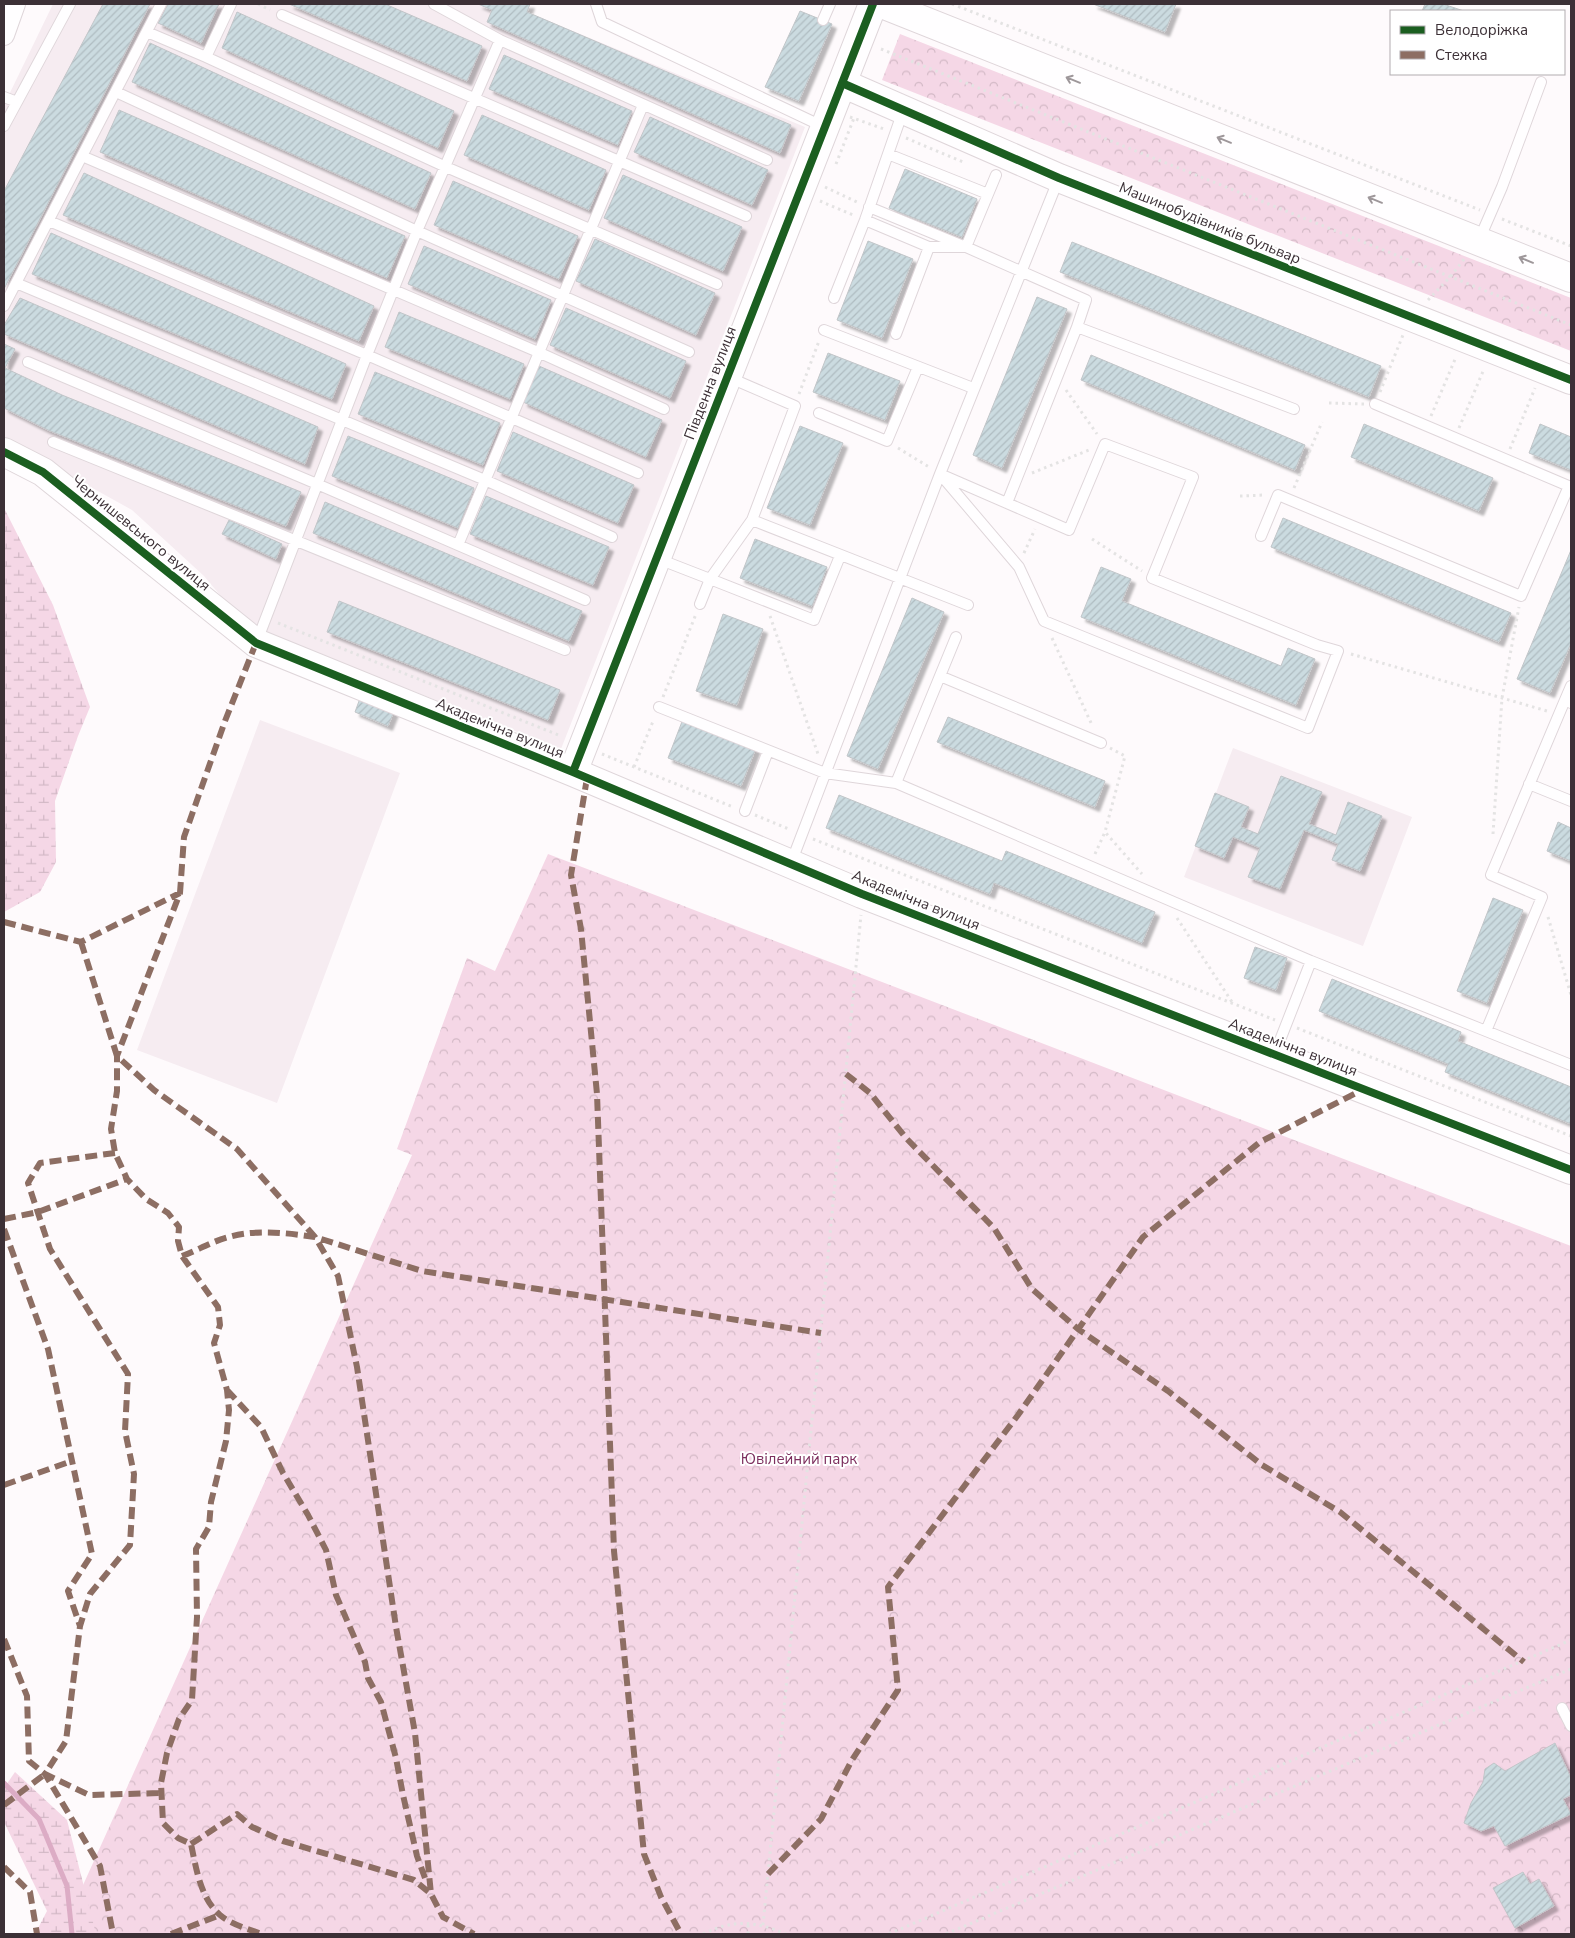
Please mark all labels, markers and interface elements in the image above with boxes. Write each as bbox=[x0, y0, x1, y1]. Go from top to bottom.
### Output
legend bbox=[1390, 10, 1565, 75]
text: Велодоріжка bbox=[1435, 20, 1528, 40]
text: Стежка bbox=[1435, 45, 1488, 65]
one-way arrow bbox=[1066, 75, 1081, 84]
one-way arrow bbox=[1217, 135, 1232, 144]
street label: Машинобудівників бульвар bbox=[1116, 177, 1304, 269]
one-way arrow bbox=[1368, 195, 1383, 204]
one-way arrow bbox=[1519, 255, 1534, 264]
street label: Південна вулиця bbox=[679, 323, 741, 443]
street label: Чернишевського вулиця bbox=[67, 471, 215, 595]
street label: Академічна вулиця bbox=[433, 693, 567, 763]
street label: Академічна вулиця bbox=[849, 865, 983, 935]
street label: Академічна вулиця bbox=[1226, 1013, 1360, 1081]
park label: Ювілейний парк bbox=[741, 1449, 857, 1469]

